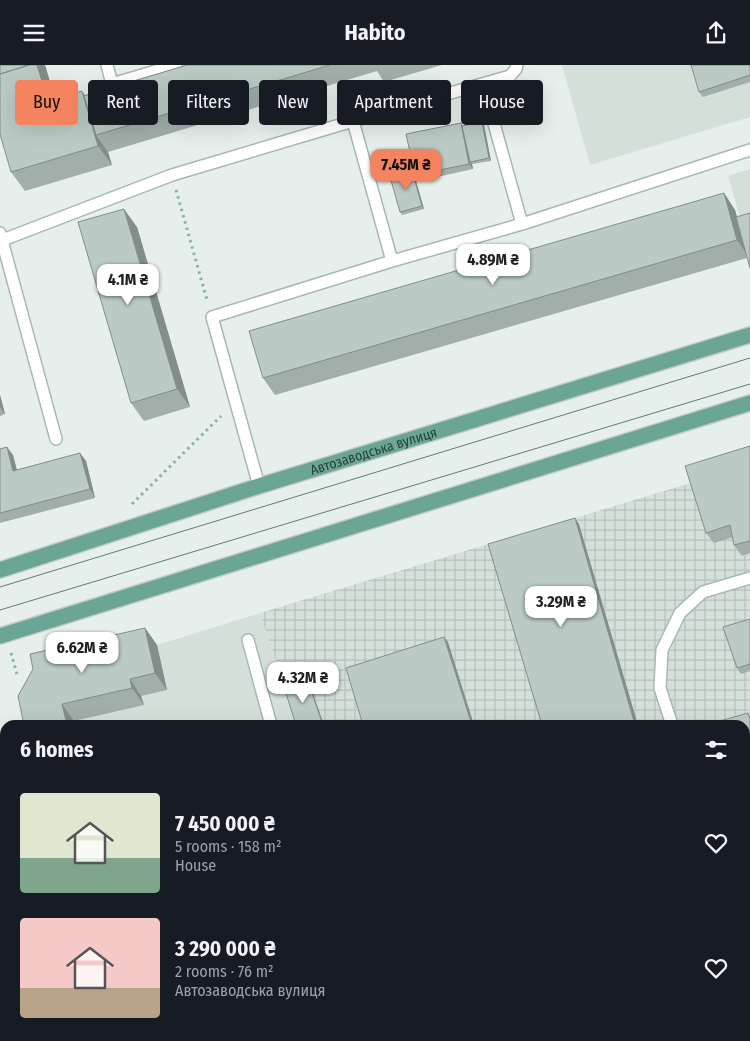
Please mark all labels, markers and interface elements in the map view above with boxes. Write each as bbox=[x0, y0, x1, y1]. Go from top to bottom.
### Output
icon: menu bbox=[20, 19, 48, 47]
text: Habito bbox=[345, 19, 405, 46]
icon: share bbox=[702, 19, 730, 47]
chip: Buy bbox=[15, 80, 78, 125]
chip: Rent bbox=[88, 80, 158, 125]
chip: Filters bbox=[168, 80, 249, 125]
chip: New bbox=[259, 80, 327, 125]
chip: Apartment bbox=[337, 80, 451, 125]
chip: House bbox=[461, 80, 543, 125]
pin: 7.45M ₴ bbox=[360, 149, 452, 191]
text: 7.45M ₴ bbox=[381, 155, 431, 174]
pin: 4.89M ₴ bbox=[447, 243, 539, 286]
text: 4.89M ₴ bbox=[467, 250, 519, 269]
pin: 4.1M ₴ bbox=[87, 263, 169, 306]
text: 4.1M ₴ bbox=[108, 270, 148, 289]
street label: Автозаводська вулиця bbox=[308, 424, 439, 479]
pin: 3.29M ₴ bbox=[515, 585, 607, 628]
text: 3.29M ₴ bbox=[536, 592, 586, 611]
pin: 6.62M ₴ bbox=[36, 631, 128, 674]
text: 6.62M ₴ bbox=[57, 638, 107, 657]
pin: 4.32M ₴ bbox=[257, 661, 349, 704]
text: 4.32M ₴ bbox=[278, 668, 328, 687]
icon: filters bbox=[702, 736, 730, 764]
text: 6 homes bbox=[20, 737, 93, 763]
text: 7 450 000 ₴ bbox=[175, 811, 275, 837]
icon: home bbox=[60, 813, 120, 873]
icon: heart bbox=[702, 829, 730, 857]
text: 5 rooms · 158 m² bbox=[175, 837, 281, 856]
text: House bbox=[175, 856, 216, 875]
text: 3 290 000 ₴ bbox=[175, 936, 276, 962]
icon: home bbox=[60, 938, 120, 998]
icon: heart bbox=[702, 954, 730, 982]
text: 2 rooms · 76 m² bbox=[175, 962, 274, 981]
text: Автозаводська вулиця bbox=[175, 981, 325, 1000]

